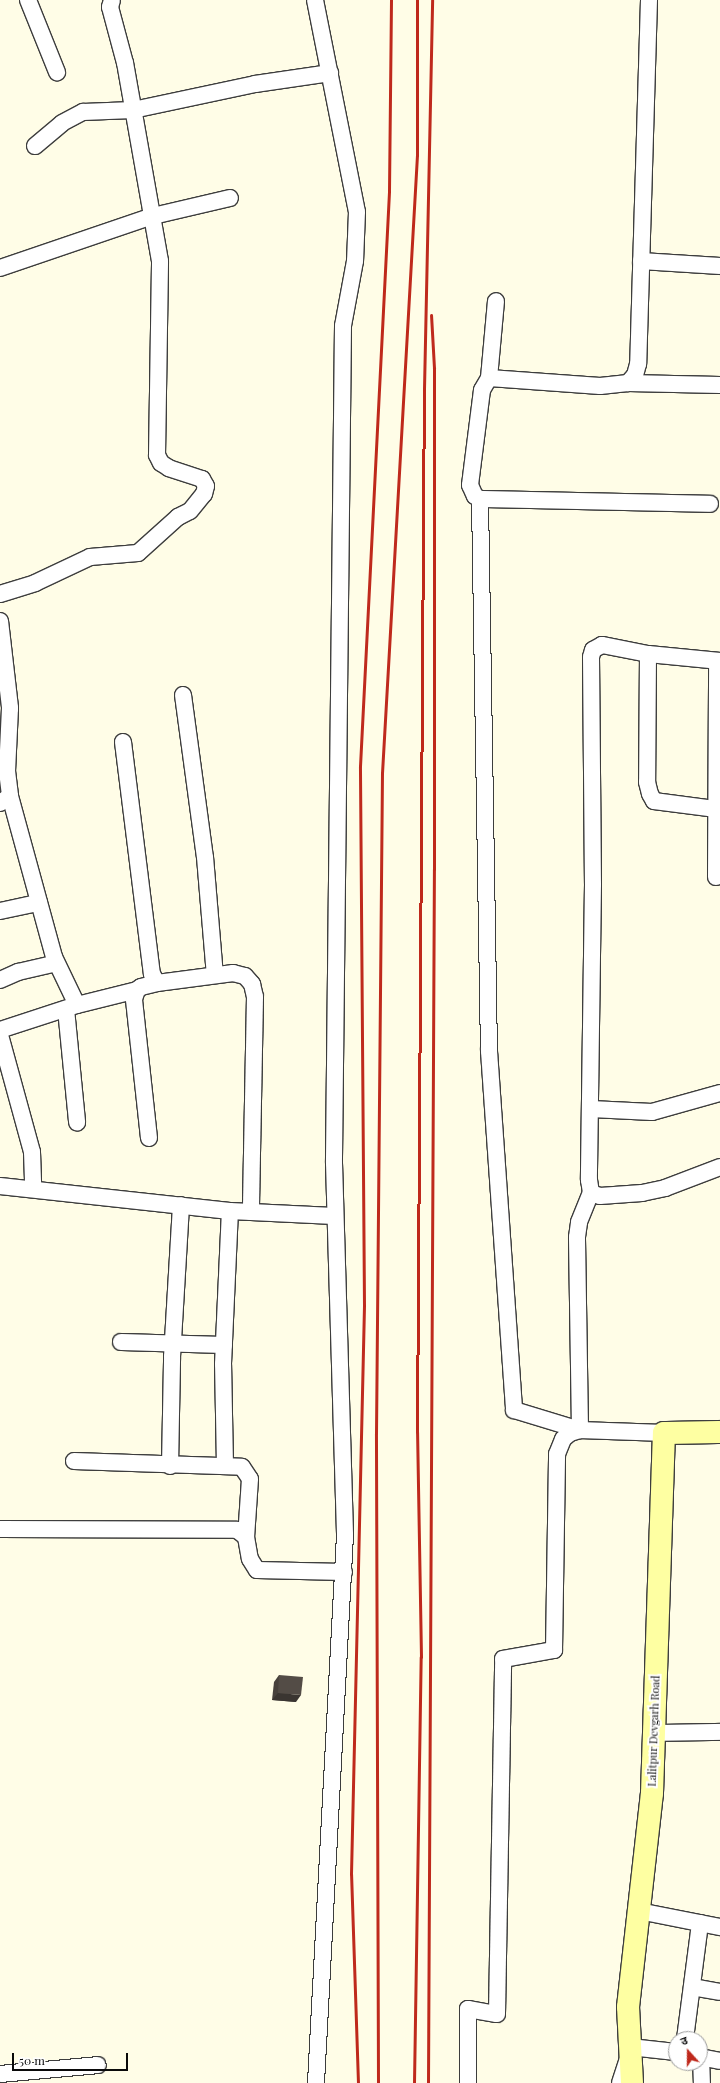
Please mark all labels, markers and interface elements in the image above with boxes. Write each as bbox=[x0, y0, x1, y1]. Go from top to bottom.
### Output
street label: Lalitpur Devgarh Road bbox=[645, 1675, 663, 1787]
north arrow bbox=[668, 2031, 708, 2071]
text: उ bbox=[678, 2032, 690, 2048]
scale bar bbox=[14, 2045, 130, 2071]
text: 50 m bbox=[19, 2052, 45, 2068]

